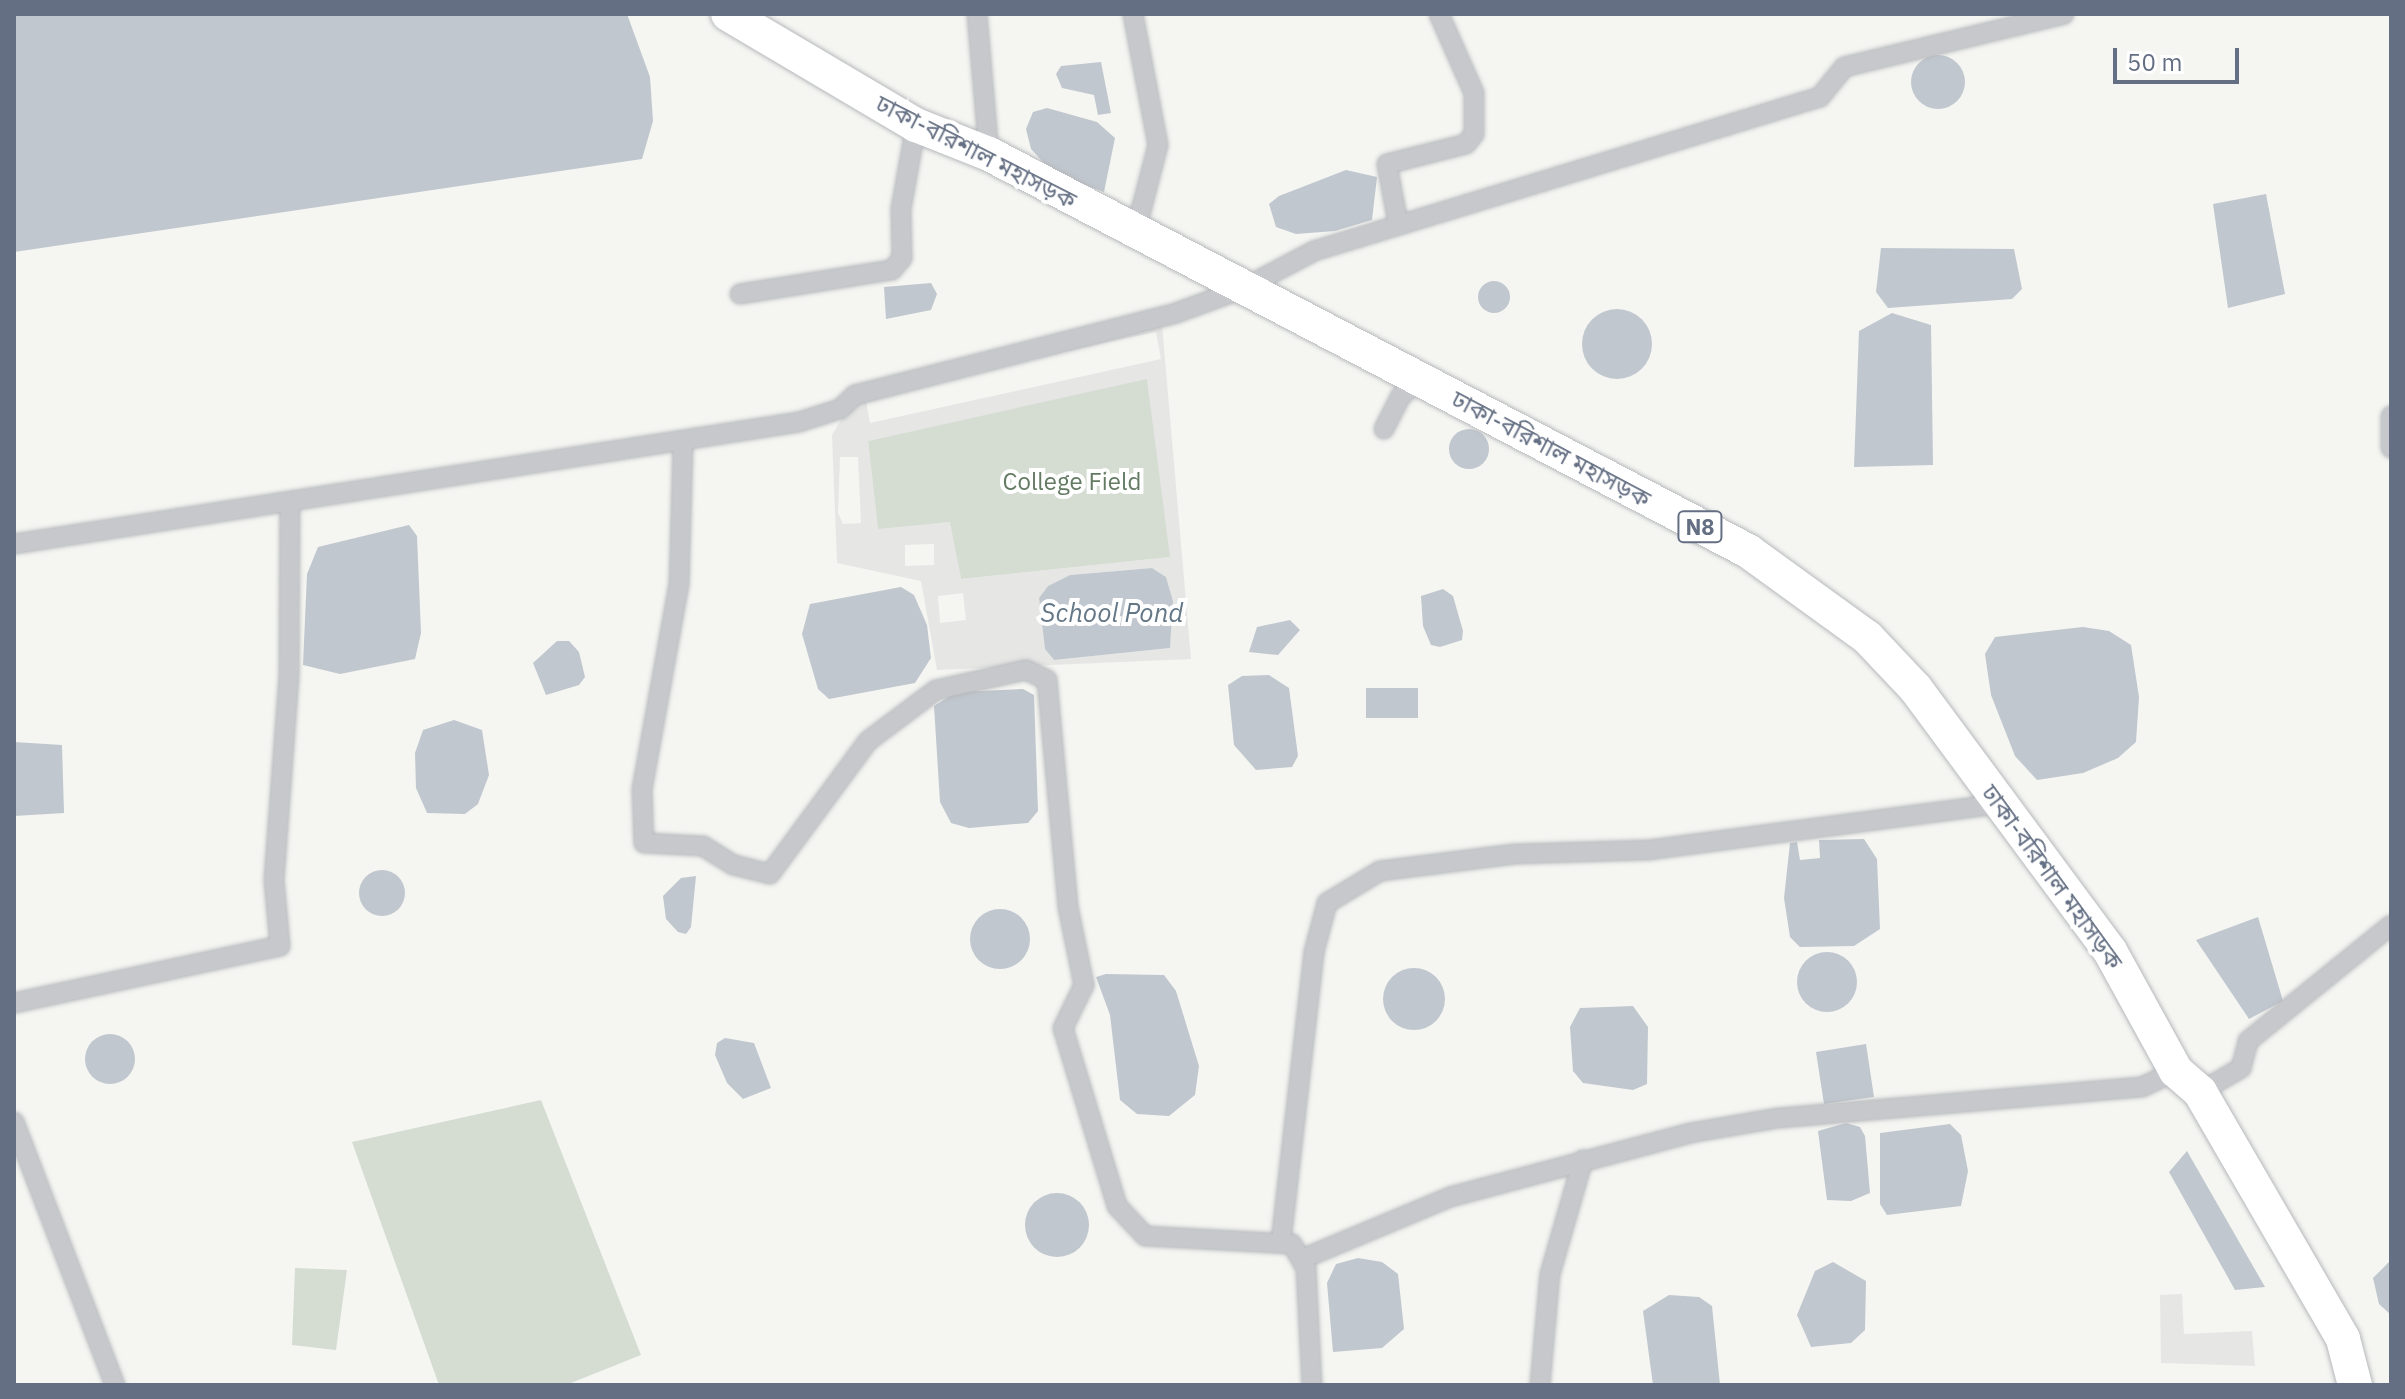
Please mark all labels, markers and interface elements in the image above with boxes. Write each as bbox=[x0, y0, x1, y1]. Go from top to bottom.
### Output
scale bar bbox=[2117, 32, 2243, 82]
text: 50 m bbox=[2127, 46, 2182, 78]
street label: ঢাকা-বরিশাল মহাসড়ক bbox=[871, 89, 1081, 215]
street label: ঢাকা-বরিশাল মহাসড়ক bbox=[1447, 384, 1655, 514]
park label: College Field bbox=[1003, 468, 1141, 496]
road number: N8 bbox=[1676, 509, 1724, 545]
water label: School Pond bbox=[1040, 597, 1184, 629]
street label: ঢাকা-বরিশাল মহাসড়ক bbox=[1975, 779, 2129, 975]

